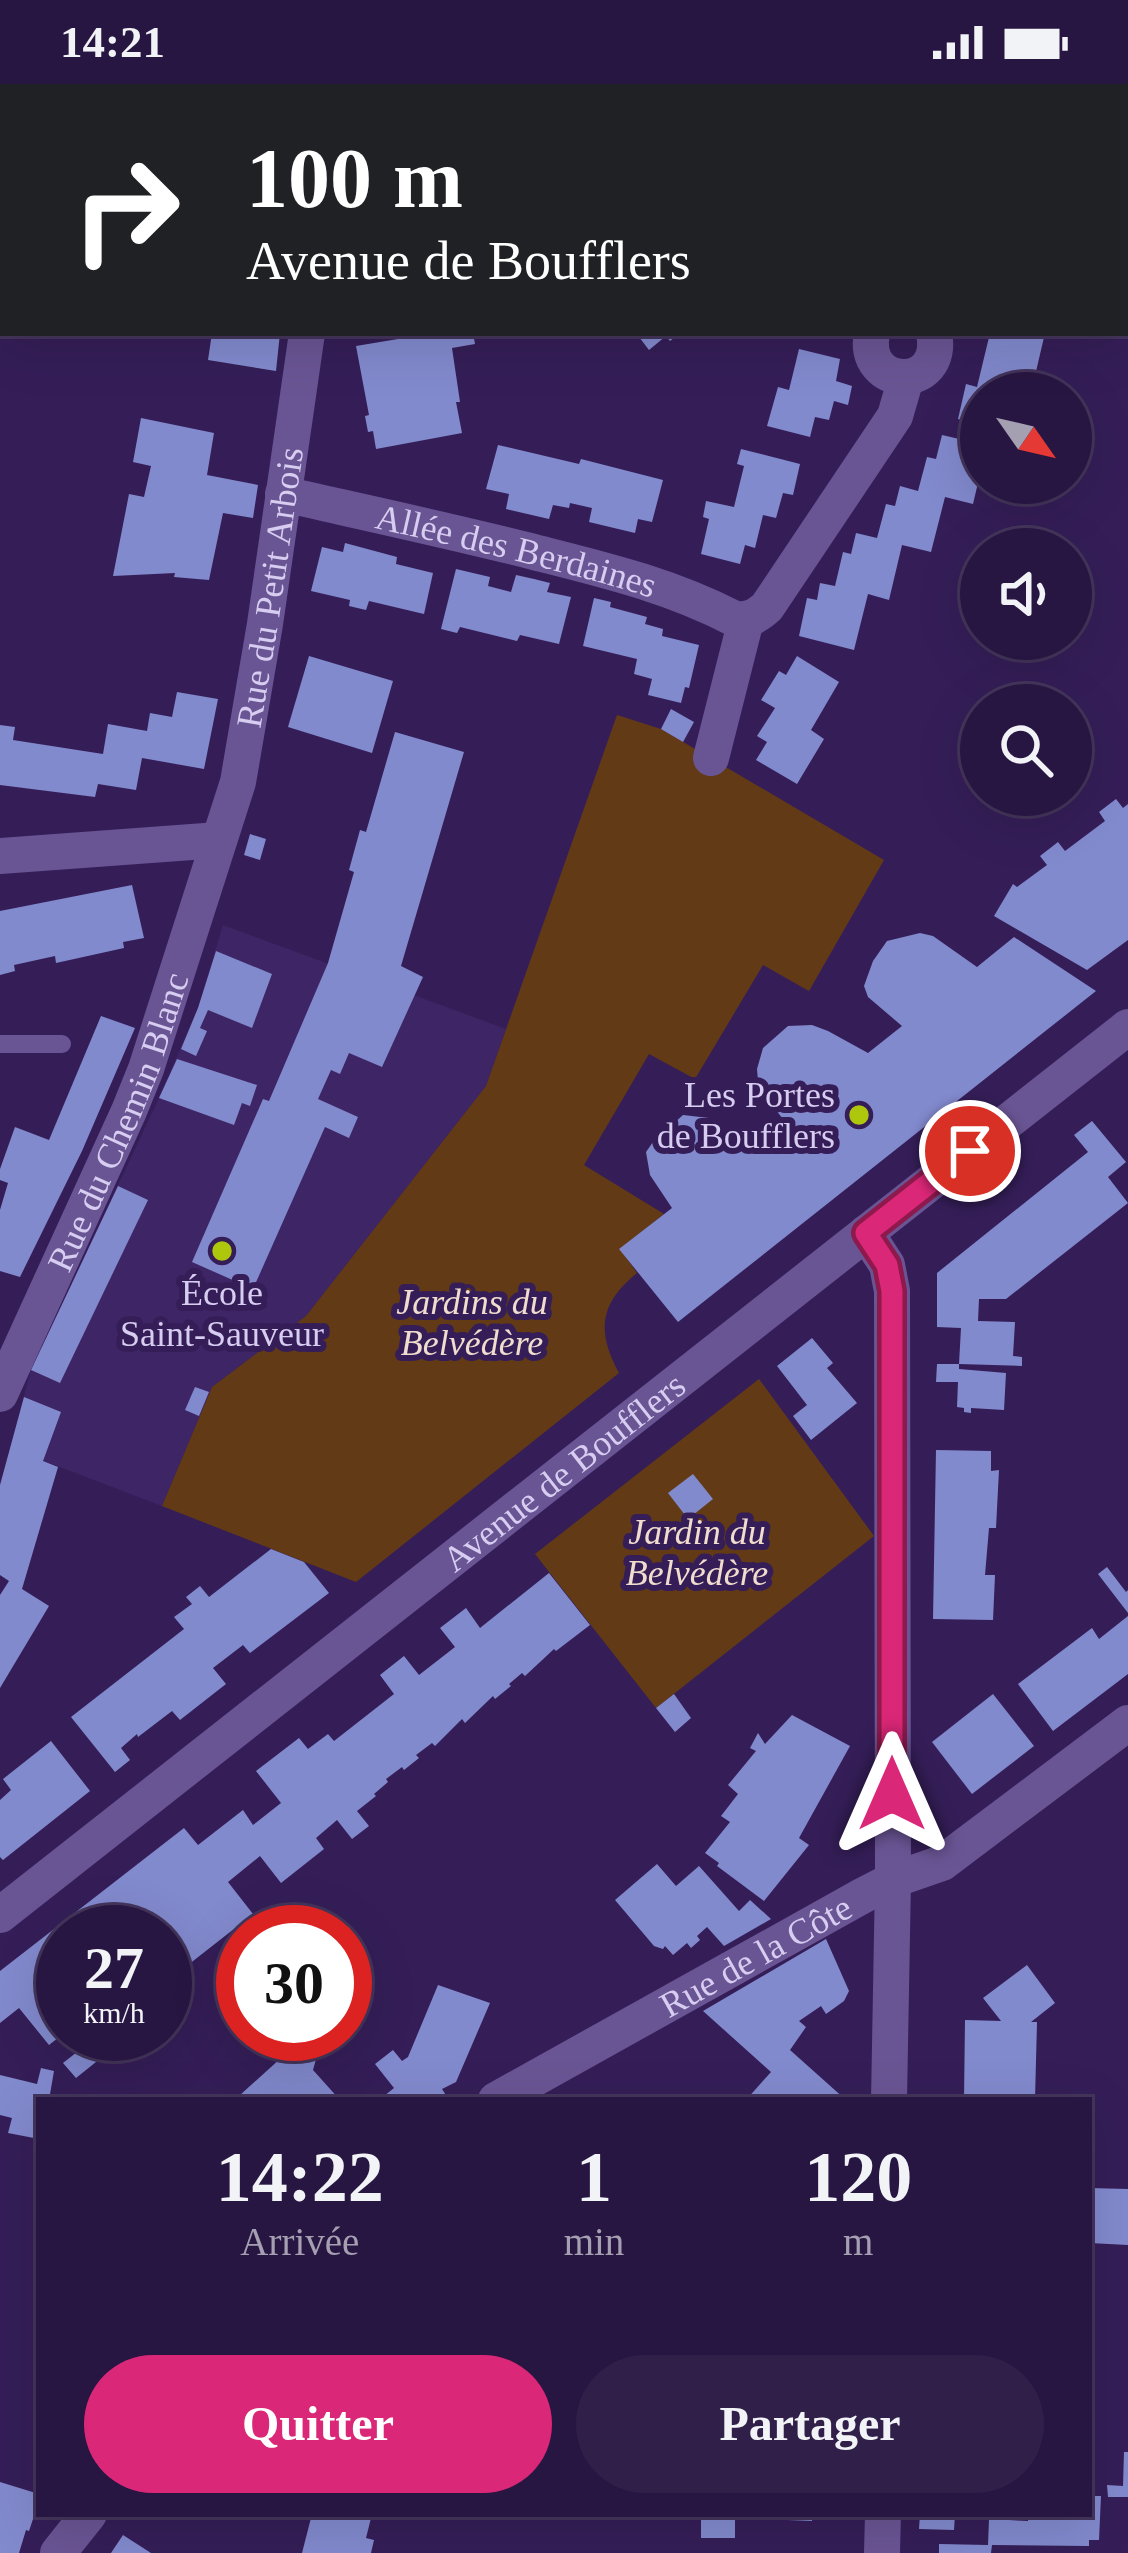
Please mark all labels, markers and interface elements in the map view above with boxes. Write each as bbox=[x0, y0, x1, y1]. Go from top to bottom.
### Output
text: 14:21 bbox=[60, 17, 165, 67]
icon: right bbox=[48, 132, 204, 288]
text: 100 m bbox=[246, 132, 463, 225]
text: Avenue de Boufflers bbox=[246, 231, 691, 291]
north arrow bbox=[960, 372, 1092, 504]
map controls bbox=[960, 372, 1092, 816]
street label: Rue du Petit Arbois bbox=[229, 445, 311, 731]
street label: Allée des Berdaines bbox=[372, 496, 662, 606]
button: sound bbox=[960, 528, 1092, 660]
button: search bbox=[960, 684, 1092, 816]
street label: Rue du Chemin Blanc bbox=[40, 968, 197, 1278]
place label: Les Portes de Boufflers bbox=[657, 1075, 835, 1156]
pin bbox=[919, 1100, 1021, 1202]
marker: Les Portes de Boufflers bbox=[846, 1102, 872, 1128]
icon: arrive bbox=[937, 1118, 1003, 1184]
marker: École Saint-Sauveur bbox=[209, 1238, 235, 1264]
place label: École Saint-Sauveur bbox=[120, 1273, 324, 1354]
park label: Jardins du Belvédère bbox=[396, 1282, 548, 1363]
street label: Avenue de Boufflers bbox=[435, 1365, 693, 1580]
park label: Jardin du Belvédère bbox=[626, 1512, 768, 1593]
position arrow bbox=[829, 1731, 955, 1857]
street label: Rue de la Côte bbox=[653, 1887, 859, 2026]
speed limit sign: 30 bbox=[216, 1905, 372, 2061]
text: 27 bbox=[84, 1935, 144, 2001]
text: km/h bbox=[83, 1996, 145, 2029]
text: 14:22 bbox=[216, 2137, 384, 2217]
text: 1 bbox=[576, 2137, 612, 2217]
text: 120 bbox=[804, 2137, 912, 2217]
text: Arrivée bbox=[240, 2220, 359, 2263]
text: min bbox=[564, 2220, 624, 2263]
text: m bbox=[843, 2220, 873, 2263]
button: Quitter bbox=[84, 2355, 552, 2493]
button: Partager bbox=[576, 2355, 1044, 2493]

